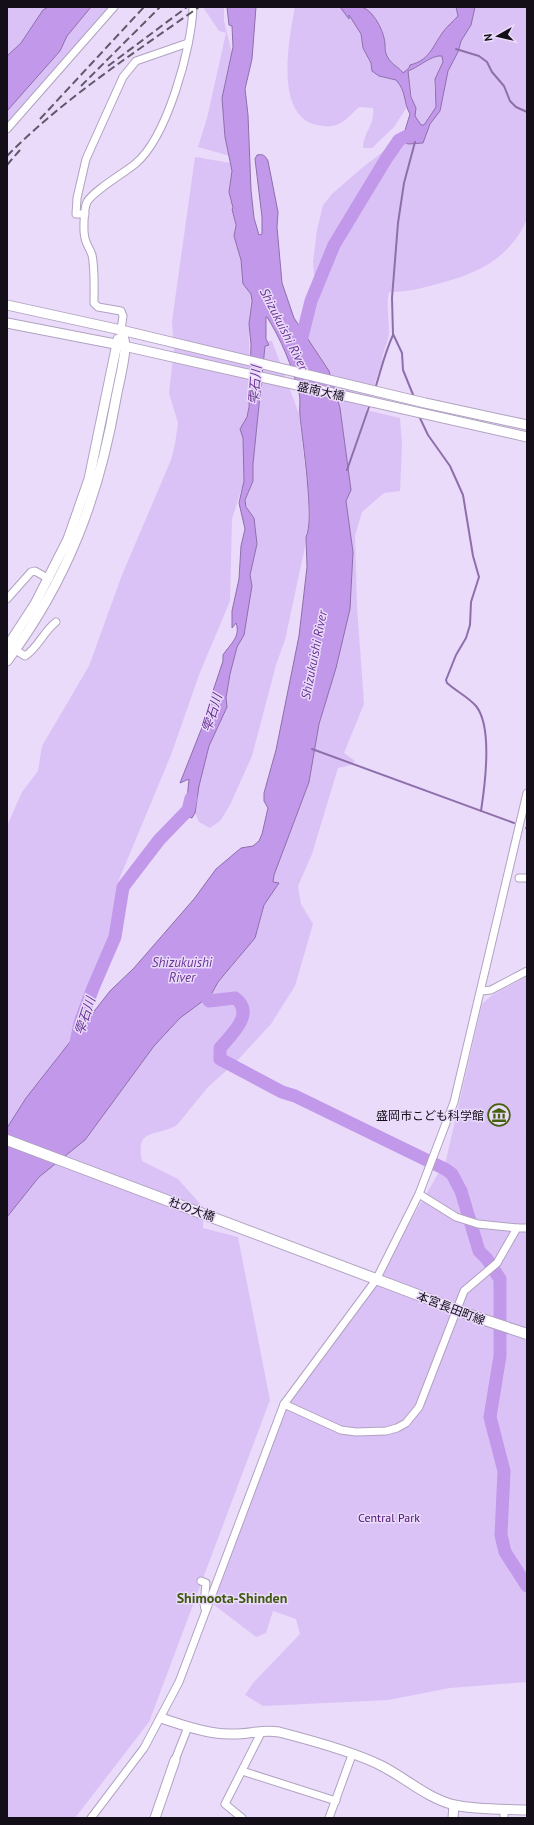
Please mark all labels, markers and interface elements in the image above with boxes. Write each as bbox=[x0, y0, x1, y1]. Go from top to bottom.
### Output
north arrow bbox=[478, 16, 518, 56]
text: N bbox=[481, 33, 496, 42]
water label: Shizukuishi River bbox=[256, 285, 312, 374]
water label: 雫石川 bbox=[245, 363, 265, 405]
street label: 盛南大橋 bbox=[296, 378, 346, 404]
water label: Shizukuishi River bbox=[297, 608, 331, 701]
water label: 雫石川 bbox=[198, 690, 226, 734]
water label: Shizukuishi River bbox=[152, 954, 213, 986]
water label: 雫石川 bbox=[71, 993, 100, 1037]
museum icon: 盛岡市こども科学館 bbox=[486, 1102, 512, 1128]
place label: 盛岡市こども科学館 bbox=[376, 1108, 484, 1123]
street label: 杜の大橋 bbox=[167, 1194, 217, 1224]
street label: 本宮長田町線 bbox=[415, 1288, 487, 1328]
park label: Central Park bbox=[358, 1510, 420, 1525]
district label: Shimoota-Shinden bbox=[177, 1589, 287, 1607]

